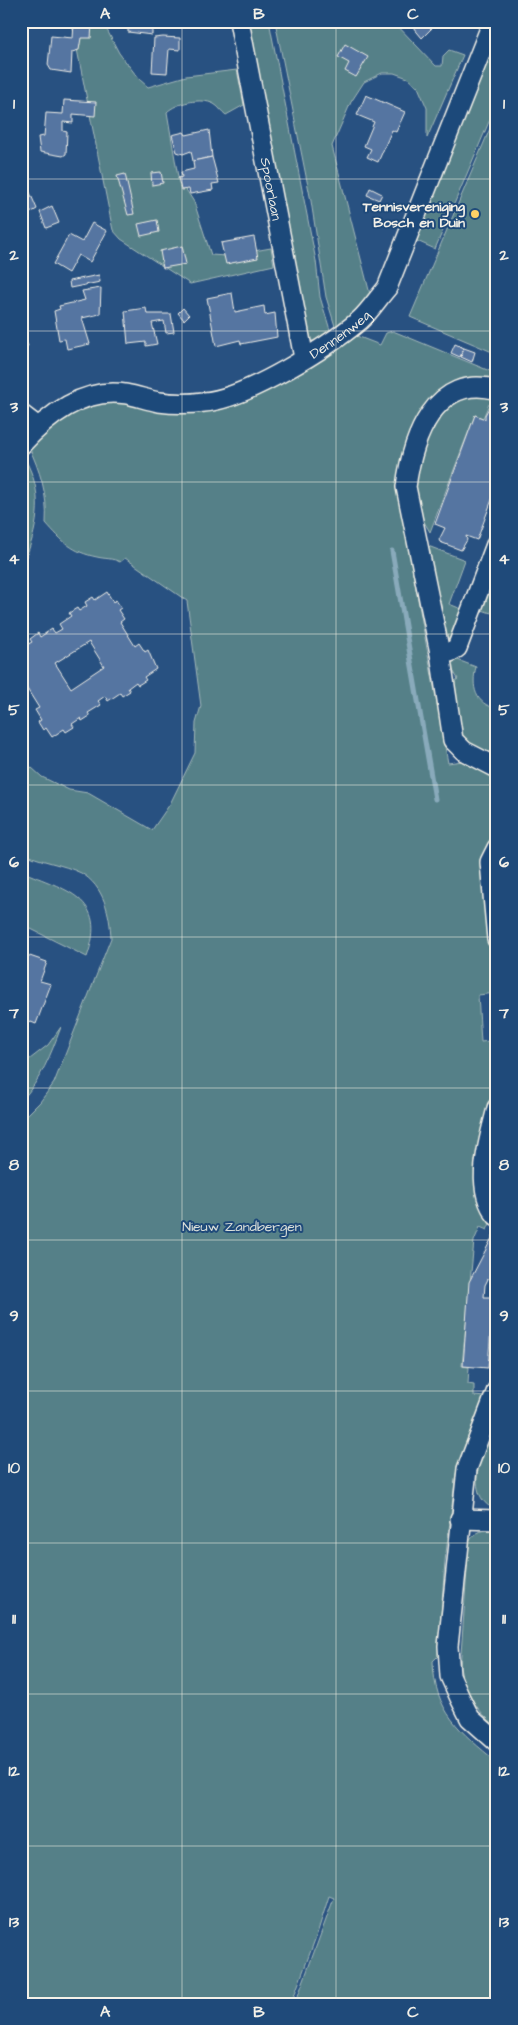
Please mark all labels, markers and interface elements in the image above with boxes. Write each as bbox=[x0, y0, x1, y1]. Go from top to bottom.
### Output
text: A bbox=[100, 3, 111, 25]
text: B bbox=[253, 3, 265, 25]
text: C bbox=[407, 3, 419, 25]
text: 1 bbox=[13, 93, 16, 115]
text: 1 bbox=[503, 93, 506, 115]
street label: Spoorlaan bbox=[255, 156, 286, 222]
place label: Tennisvereniging Bosch en Duin bbox=[362, 197, 466, 233]
marker: Tennisvereniging Bosch en Duin bbox=[469, 208, 481, 220]
text: 2 bbox=[8, 244, 19, 266]
text: 2 bbox=[498, 244, 509, 266]
street label: Dennenweg bbox=[306, 306, 376, 364]
text: 3 bbox=[9, 396, 19, 418]
text: 3 bbox=[499, 396, 509, 418]
text: 4 bbox=[9, 548, 20, 570]
text: 4 bbox=[499, 548, 510, 570]
text: 5 bbox=[8, 699, 20, 721]
text: 5 bbox=[498, 699, 510, 721]
text: 6 bbox=[9, 851, 19, 873]
text: 6 bbox=[499, 851, 509, 873]
text: 7 bbox=[8, 1002, 19, 1024]
text: 7 bbox=[498, 1002, 509, 1024]
text: 8 bbox=[9, 1154, 20, 1176]
text: 8 bbox=[499, 1154, 510, 1176]
park label: Nieuw Zandbergen bbox=[182, 1217, 302, 1237]
text: 9 bbox=[9, 1305, 19, 1327]
text: 9 bbox=[499, 1305, 509, 1327]
text: 10 bbox=[8, 1457, 20, 1479]
text: 10 bbox=[498, 1457, 510, 1479]
text: 11 bbox=[12, 1608, 17, 1630]
text: 11 bbox=[502, 1608, 507, 1630]
text: 12 bbox=[8, 1760, 20, 1782]
text: 12 bbox=[498, 1760, 510, 1782]
text: 13 bbox=[9, 1911, 20, 1933]
text: 13 bbox=[499, 1911, 510, 1933]
text: A bbox=[100, 2001, 111, 2023]
text: B bbox=[253, 2001, 265, 2023]
text: C bbox=[407, 2001, 419, 2023]

